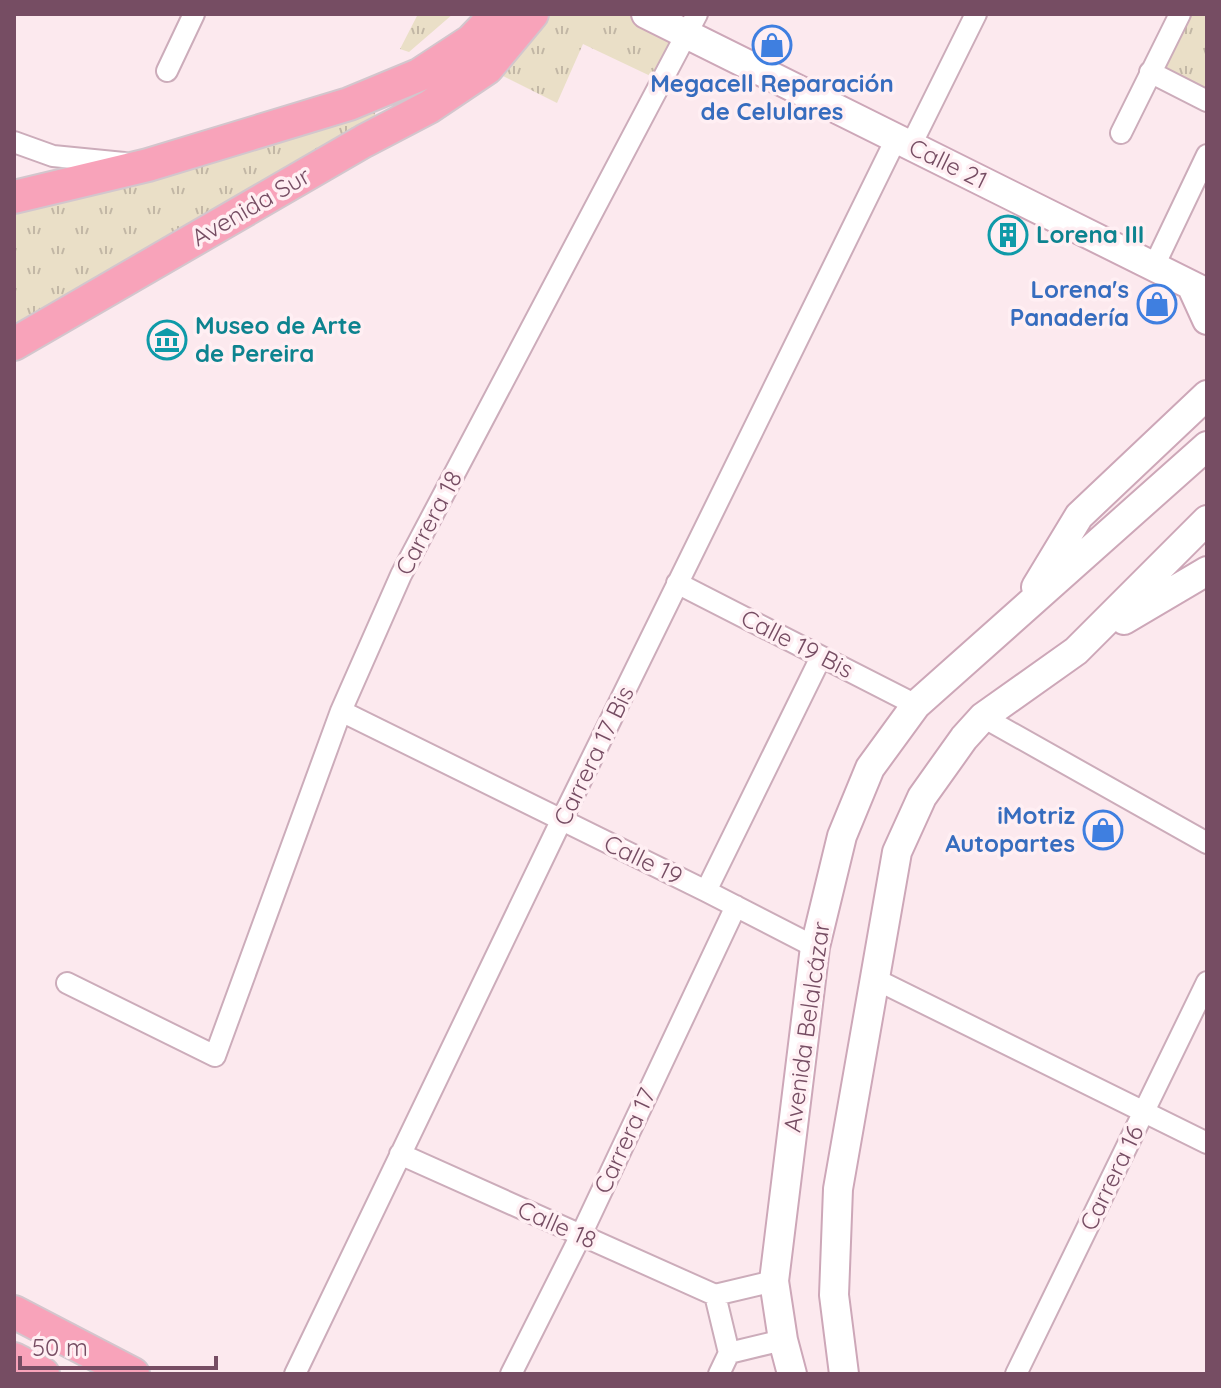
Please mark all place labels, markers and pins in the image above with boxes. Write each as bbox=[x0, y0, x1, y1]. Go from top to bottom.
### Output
shop icon: Megacell Reparación de Celulares bbox=[751, 24, 793, 66]
place label: Megacell Reparación de Celulares bbox=[650, 68, 894, 126]
building icon: Lorena III bbox=[987, 214, 1029, 256]
place label: Lorena III bbox=[1036, 219, 1144, 249]
place label: Lorena's Panadería bbox=[1010, 274, 1129, 332]
shop icon: Lorena's Panadería bbox=[1136, 283, 1178, 325]
place label: Museo de Arte de Pereira bbox=[195, 310, 362, 368]
museum icon: Museo de Arte de Pereira bbox=[146, 319, 188, 361]
place label: iMotriz Autopartes bbox=[945, 800, 1075, 858]
shop icon: iMotriz Autopartes bbox=[1082, 809, 1124, 851]

